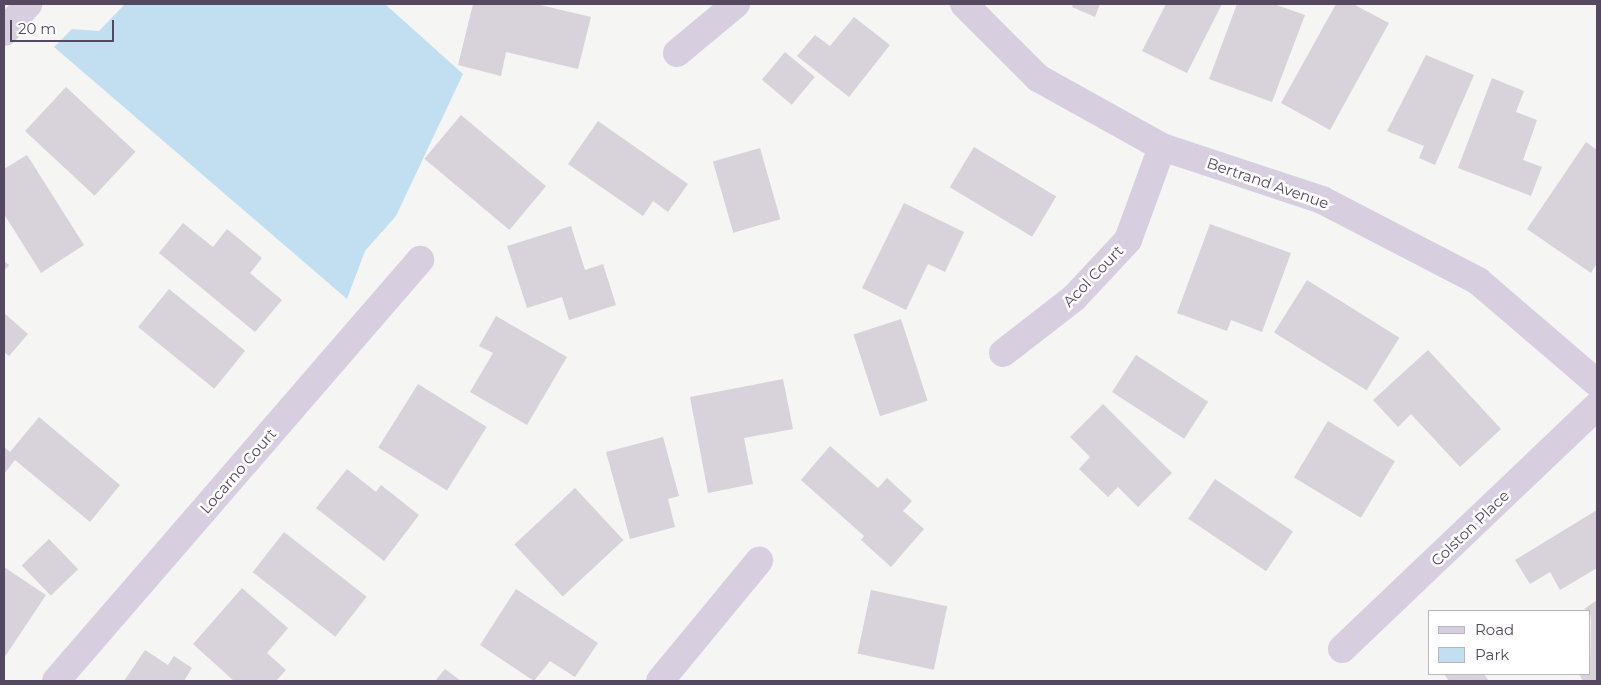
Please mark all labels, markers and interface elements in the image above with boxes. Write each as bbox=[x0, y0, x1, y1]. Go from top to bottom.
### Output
scale bar bbox=[12, 10, 116, 42]
text: 20 m bbox=[18, 19, 56, 38]
street label: Bertrand Avenue bbox=[1205, 154, 1331, 212]
street label: Acol Court bbox=[1059, 242, 1127, 310]
street label: Locarno Court bbox=[196, 425, 280, 517]
street label: Colston Place bbox=[1427, 486, 1513, 570]
legend bbox=[1428, 610, 1591, 675]
text: Road bbox=[1475, 620, 1514, 639]
text: Park bbox=[1475, 645, 1509, 664]

